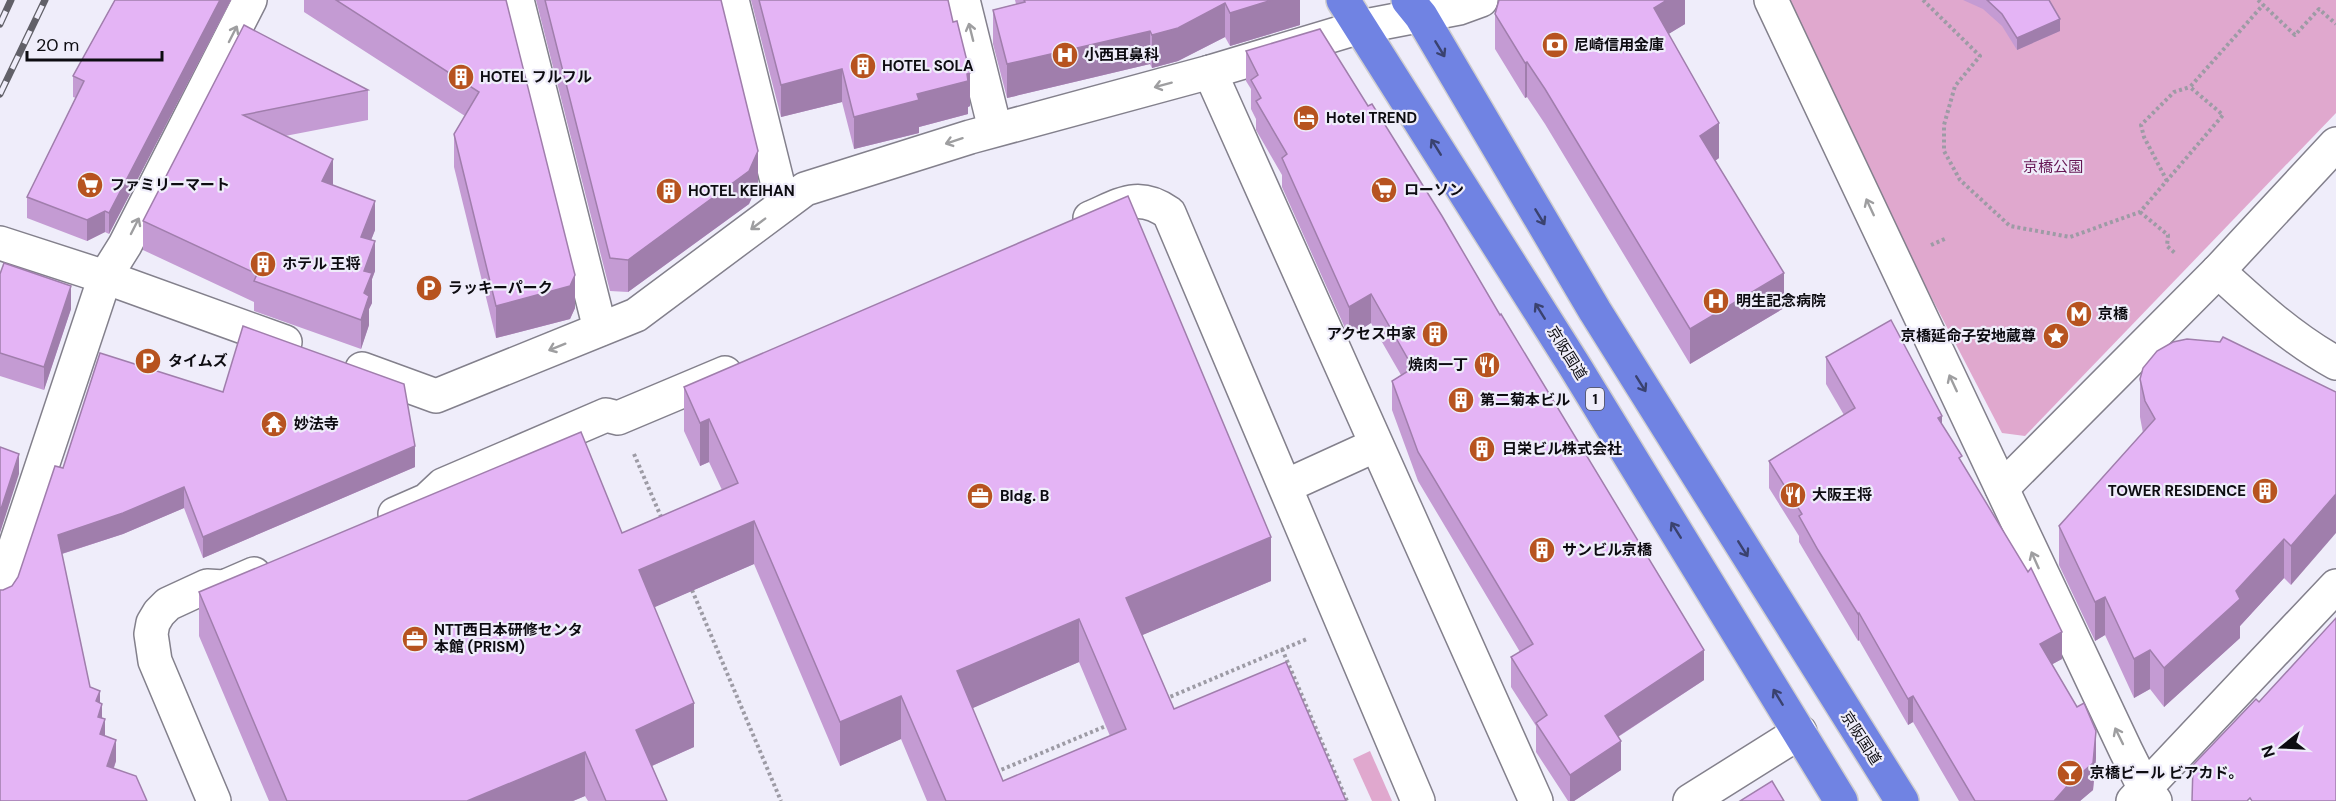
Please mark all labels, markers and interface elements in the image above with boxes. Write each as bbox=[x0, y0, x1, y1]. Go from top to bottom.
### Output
one-way arrow bbox=[964, 23, 976, 42]
scale bar bbox=[27, 24, 162, 62]
one-way arrow bbox=[227, 26, 239, 43]
bank icon: 尼崎信用金庫 bbox=[1540, 30, 1570, 60]
text: 20 m bbox=[36, 33, 79, 57]
place label: 尼崎信用金庫 bbox=[1574, 35, 1664, 55]
hospital icon: 小西耳鼻科 bbox=[1050, 40, 1080, 70]
one-way arrow bbox=[1435, 40, 1447, 57]
place label: 小西耳鼻科 bbox=[1084, 45, 1159, 65]
building icon: HOTEL SOLA bbox=[848, 51, 878, 81]
place label: HOTEL SOLA bbox=[882, 56, 974, 76]
building icon: HOTEL フルフル bbox=[446, 62, 476, 92]
place label: HOTEL フルフル bbox=[480, 67, 592, 87]
one-way arrow bbox=[1154, 79, 1173, 91]
hotel icon: Hotel TREND bbox=[1291, 103, 1321, 133]
place label: Hotel TREND bbox=[1326, 108, 1417, 128]
one-way arrow bbox=[945, 137, 964, 148]
one-way arrow bbox=[1430, 139, 1442, 155]
park label: 京橋公園 bbox=[2023, 157, 2083, 177]
supermarket icon: ファミリーマート bbox=[75, 170, 105, 200]
place label: ファミリーマート bbox=[110, 175, 230, 195]
supermarket icon: ローソン bbox=[1369, 175, 1399, 205]
building icon: HOTEL KEIHAN bbox=[654, 176, 684, 206]
place label: ローソン bbox=[1404, 180, 1464, 200]
place label: HOTEL KEIHAN bbox=[688, 181, 795, 201]
one-way arrow bbox=[1863, 198, 1875, 216]
one-way arrow bbox=[1534, 208, 1546, 225]
one-way arrow bbox=[129, 218, 141, 236]
one-way arrow bbox=[750, 218, 766, 230]
building icon: ホテル 王将 bbox=[248, 249, 278, 279]
place label: ホテル 王将 bbox=[282, 254, 361, 274]
parking icon: ラッキーパーク bbox=[414, 273, 444, 303]
place label: ラッキーパーク bbox=[448, 278, 553, 298]
hospital icon: 明生記念病院 bbox=[1701, 286, 1731, 316]
place label: 明生記念病院 bbox=[1736, 291, 1826, 311]
metro station icon: 京橋 bbox=[2064, 299, 2094, 329]
one-way arrow bbox=[1534, 303, 1546, 320]
place label: 京橋 bbox=[2098, 304, 2129, 324]
building icon: アクセス中家 bbox=[1420, 319, 1450, 349]
place icon: 京橋延命子安地蔵尊 bbox=[2041, 321, 2071, 351]
street label: 京阪国道 bbox=[1543, 322, 1591, 384]
place label: アクセス中家 bbox=[1327, 324, 1416, 344]
place label: 京橋延命子安地蔵尊 bbox=[1901, 326, 2036, 346]
one-way arrow bbox=[548, 342, 567, 353]
parking icon: タイムズ bbox=[133, 346, 163, 376]
restaurant icon: 焼肉一丁 bbox=[1472, 350, 1502, 380]
place label: タイムズ bbox=[168, 351, 228, 371]
place label: 焼肉一丁 bbox=[1408, 355, 1468, 375]
one-way arrow bbox=[1634, 375, 1647, 392]
one-way arrow bbox=[1946, 375, 1958, 393]
building icon: 第二菊本ビル bbox=[1446, 385, 1476, 415]
road number: 1 bbox=[1586, 388, 1604, 410]
place label: 第二菊本ビル bbox=[1480, 390, 1570, 410]
temple icon: 妙法寺 bbox=[259, 409, 289, 439]
place label: 妙法寺 bbox=[294, 414, 339, 434]
building icon: 日栄ビル株式会社 bbox=[1467, 434, 1497, 464]
place label: 日栄ビル株式会社 bbox=[1502, 439, 1622, 459]
building icon: TOWER RESIDENCE bbox=[2250, 476, 2280, 506]
restaurant icon: 大阪王将 bbox=[1778, 480, 1808, 510]
office icon: Bldg. B bbox=[965, 481, 995, 511]
place label: TOWER RESIDENCE bbox=[2108, 481, 2246, 501]
place label: 大阪王将 bbox=[1812, 485, 1872, 505]
place label: Bldg. B bbox=[1000, 486, 1049, 506]
one-way arrow bbox=[1670, 522, 1683, 539]
building icon: サンビル京橋 bbox=[1527, 535, 1557, 565]
place label: サンビル京橋 bbox=[1562, 540, 1653, 560]
one-way arrow bbox=[1738, 540, 1750, 557]
one-way arrow bbox=[2029, 551, 2040, 570]
place label: NTT西日本研修センタ 本館 (PRISM) bbox=[434, 620, 583, 657]
office icon: NTT西日本研修センタ 本館 (PRISM) bbox=[400, 624, 430, 654]
one-way arrow bbox=[1772, 689, 1784, 706]
street label: 京阪国道 bbox=[1836, 707, 1886, 769]
north arrow bbox=[2252, 717, 2312, 777]
one-way arrow bbox=[2112, 728, 2124, 746]
text: N bbox=[2256, 743, 2280, 760]
bar icon: 京橋ビール ビアカド。 bbox=[2055, 758, 2085, 788]
place label: 京橋ビール ビアカド。 bbox=[2090, 763, 2243, 783]

